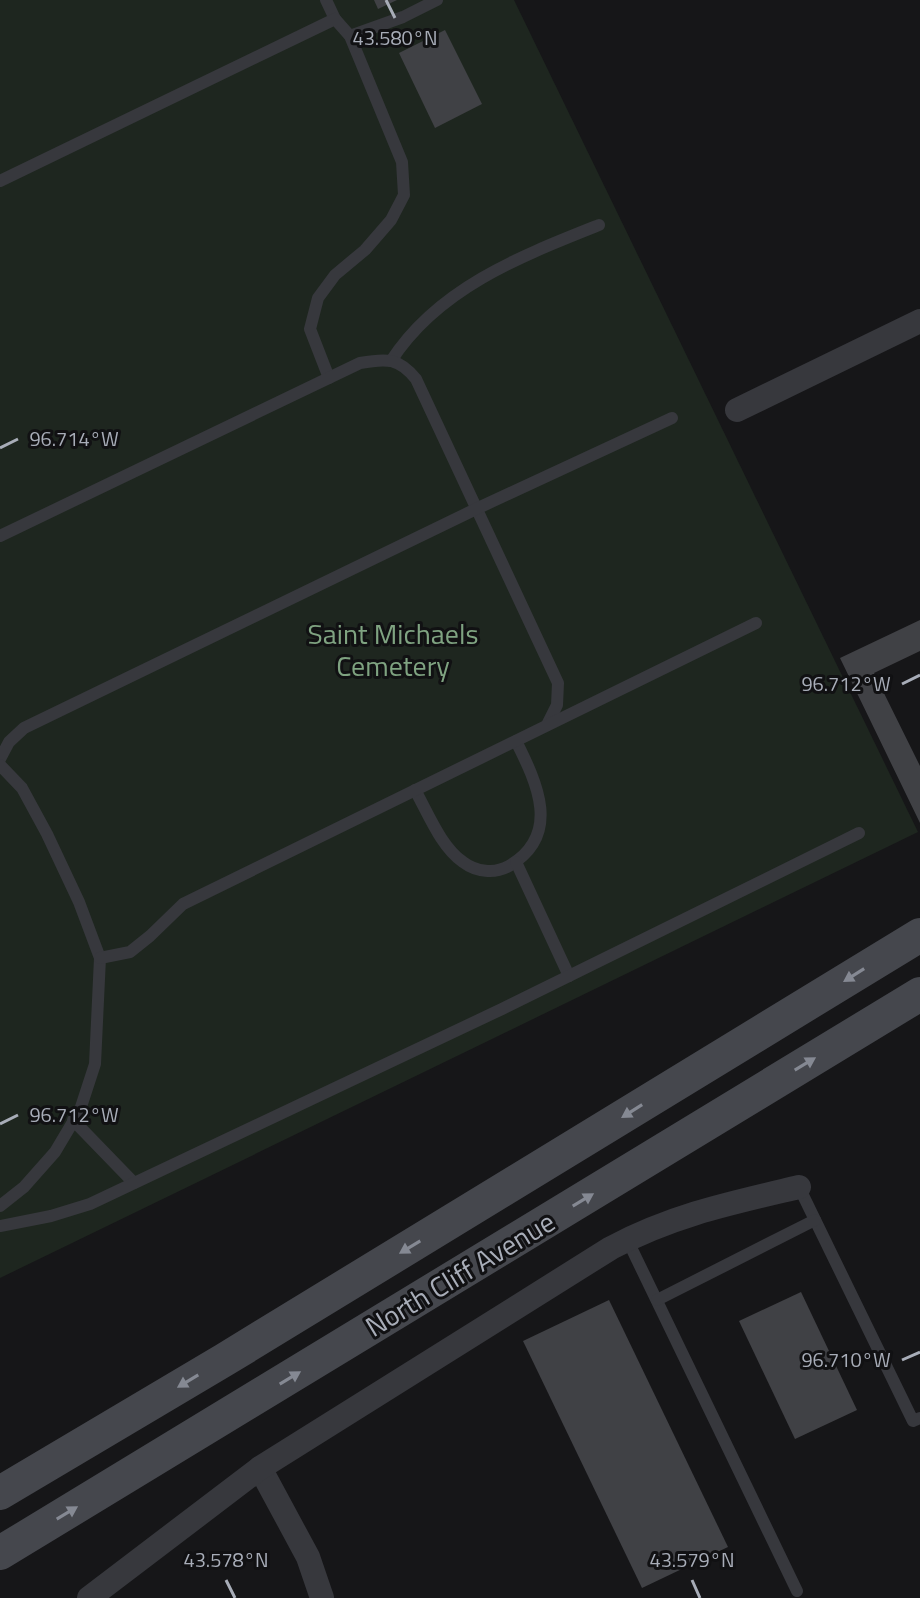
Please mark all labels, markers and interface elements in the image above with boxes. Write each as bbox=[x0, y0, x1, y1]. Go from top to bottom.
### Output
text: 43.580°N bbox=[352, 22, 438, 53]
text: 96.714°W bbox=[29, 423, 119, 454]
park label: Saint Michaels Cemetery bbox=[308, 612, 478, 687]
text: 96.712°W bbox=[801, 668, 891, 699]
one-way arrow bbox=[843, 968, 864, 983]
one-way arrow bbox=[794, 1058, 816, 1072]
text: 96.712°W bbox=[29, 1099, 119, 1130]
one-way arrow bbox=[621, 1104, 643, 1118]
one-way arrow bbox=[572, 1193, 594, 1207]
street label: North Cliff Avenue bbox=[357, 1200, 563, 1347]
one-way arrow bbox=[399, 1239, 421, 1253]
text: 96.710°W bbox=[801, 1344, 891, 1375]
one-way arrow bbox=[279, 1371, 300, 1386]
one-way arrow bbox=[176, 1374, 199, 1388]
one-way arrow bbox=[56, 1506, 78, 1520]
text: 43.578°N bbox=[183, 1544, 269, 1575]
text: 43.579°N bbox=[649, 1544, 735, 1575]

